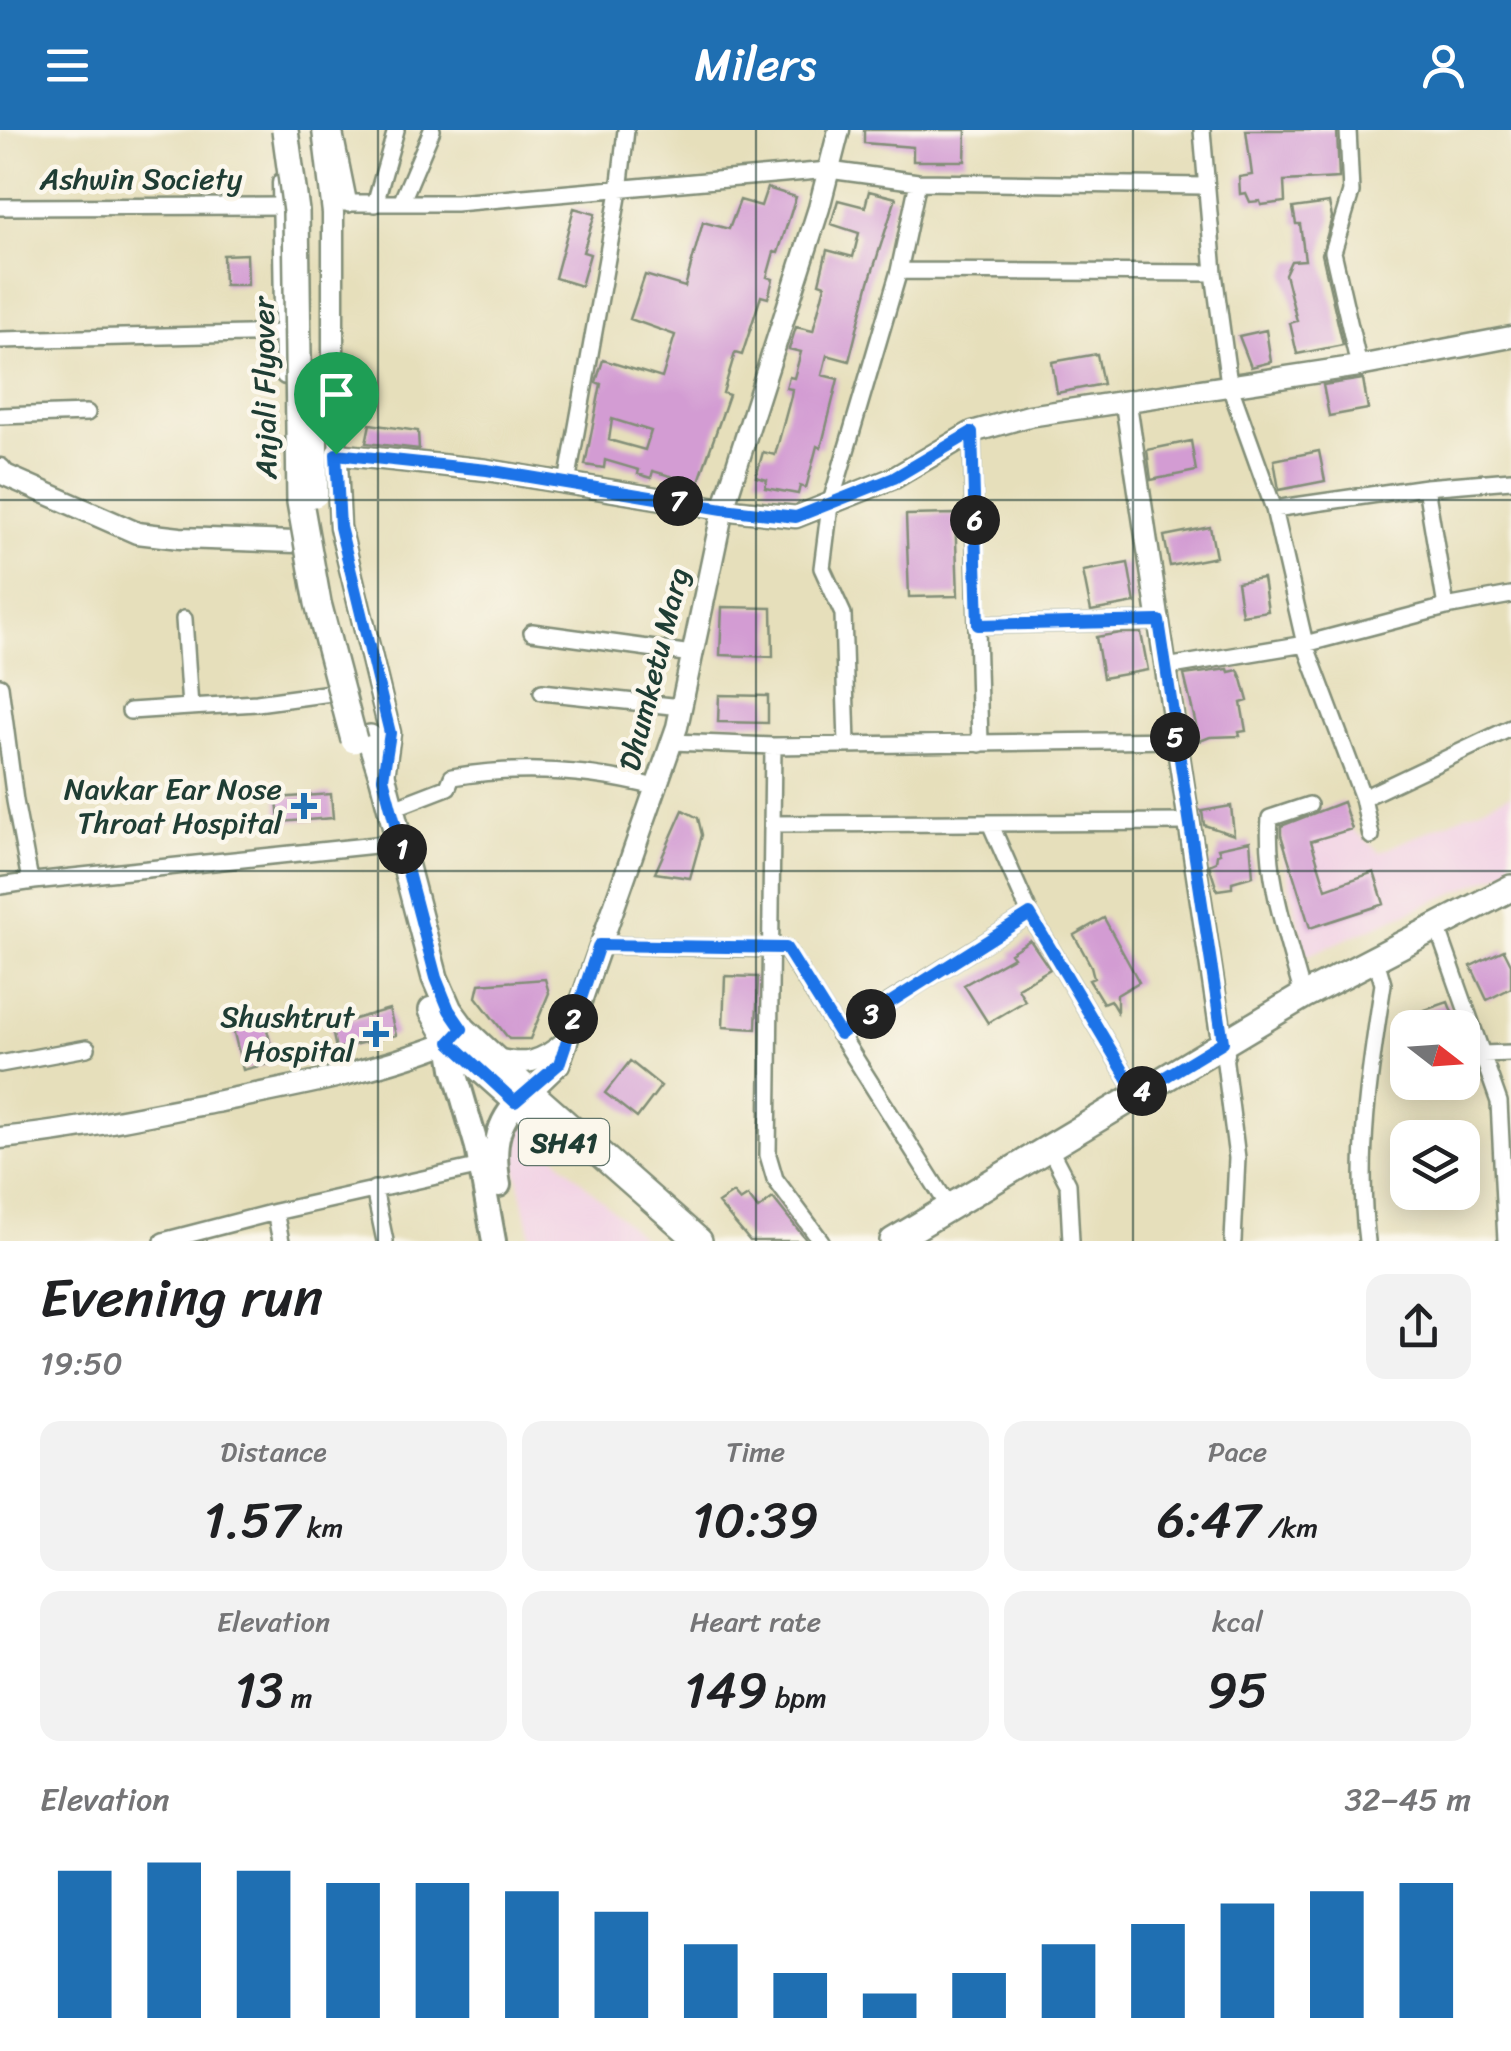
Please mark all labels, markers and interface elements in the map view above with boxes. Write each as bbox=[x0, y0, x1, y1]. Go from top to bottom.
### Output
text: Milers bbox=[695, 25, 817, 105]
icon: menu bbox=[40, 38, 95, 93]
icon: person bbox=[1416, 38, 1471, 93]
street label: Ashwin Society bbox=[39, 152, 243, 206]
street label: Anjali Flyover bbox=[236, 295, 294, 481]
pin bbox=[294, 352, 379, 455]
icon: arrive bbox=[309, 367, 364, 422]
pin: 7 bbox=[653, 476, 703, 526]
text: 7 bbox=[670, 476, 686, 525]
pin: 6 bbox=[950, 495, 1000, 545]
text: 6 bbox=[967, 495, 983, 544]
street label: Dhumketu Marg bbox=[603, 561, 705, 777]
pin: 5 bbox=[1150, 712, 1200, 762]
text: 5 bbox=[1166, 712, 1184, 761]
place label: Navkar Ear Nose Throat Hospital bbox=[64, 762, 283, 850]
marker: Navkar Ear Nose Throat Hospital bbox=[291, 793, 317, 819]
pin: 1 bbox=[377, 824, 427, 874]
text: 1 bbox=[396, 824, 408, 873]
pin: 3 bbox=[846, 989, 896, 1039]
text: 3 bbox=[863, 989, 879, 1038]
place label: Shushtrut Hospital bbox=[220, 990, 356, 1078]
pin: 2 bbox=[548, 994, 598, 1044]
text: 2 bbox=[565, 994, 581, 1043]
north arrow bbox=[1390, 1010, 1480, 1100]
map controls bbox=[1390, 1010, 1480, 1210]
marker: Shushtrut Hospital bbox=[363, 1021, 389, 1047]
pin: 4 bbox=[1117, 1066, 1167, 1116]
text: 4 bbox=[1133, 1066, 1151, 1115]
road number: SH41 bbox=[519, 1119, 609, 1165]
button: layers bbox=[1390, 1120, 1480, 1210]
text: Evening run bbox=[40, 1249, 323, 1346]
button: share bbox=[1366, 1274, 1471, 1379]
text: 19:50 bbox=[40, 1335, 123, 1392]
text: Distance bbox=[220, 1427, 327, 1476]
text: Time bbox=[726, 1427, 785, 1476]
text: Pace bbox=[1208, 1427, 1267, 1476]
text: 1.57 bbox=[204, 1476, 300, 1565]
text: 10:39 bbox=[692, 1476, 819, 1565]
text: 6:47 bbox=[1157, 1476, 1260, 1565]
text: km bbox=[300, 1503, 343, 1552]
text: /km bbox=[1260, 1503, 1318, 1552]
text: Elevation bbox=[217, 1597, 330, 1646]
text: Heart rate bbox=[690, 1597, 821, 1646]
text: kcal bbox=[1212, 1597, 1263, 1646]
text: 13 bbox=[235, 1646, 284, 1735]
text: 149 bbox=[684, 1646, 768, 1735]
text: 95 bbox=[1207, 1646, 1268, 1735]
text: m bbox=[284, 1673, 312, 1722]
text: bpm bbox=[768, 1673, 827, 1722]
text: Elevation bbox=[40, 1771, 170, 1828]
text: 32–45 m bbox=[1344, 1771, 1471, 1828]

